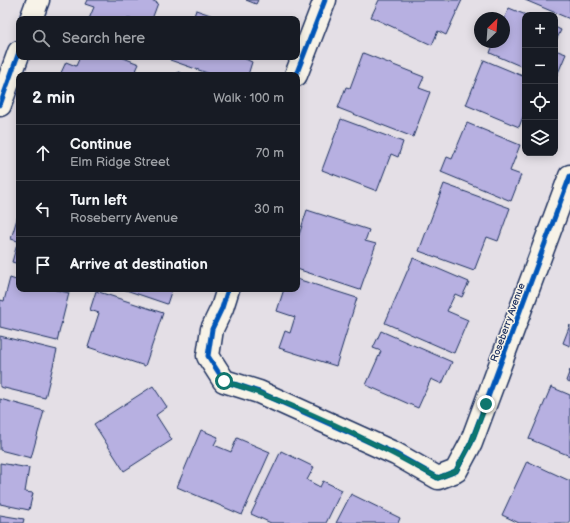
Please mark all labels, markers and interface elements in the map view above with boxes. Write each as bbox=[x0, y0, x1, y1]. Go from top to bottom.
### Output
north arrow bbox=[474, 12, 510, 48]
map controls bbox=[522, 12, 558, 156]
button: + bbox=[522, 12, 558, 48]
search box bbox=[16, 16, 300, 60]
icon: search bbox=[30, 27, 52, 49]
text: Search here bbox=[62, 29, 145, 48]
button: − bbox=[522, 48, 558, 84]
button: locate bbox=[522, 84, 558, 120]
text: 2 min bbox=[32, 88, 75, 108]
text: Walk · 100 m bbox=[213, 90, 284, 106]
button: layers bbox=[522, 120, 558, 156]
text: Continue bbox=[70, 135, 132, 154]
icon: ahead bbox=[32, 142, 54, 164]
text: 70 m bbox=[256, 145, 284, 161]
text: Elm Ridge Street bbox=[70, 154, 170, 170]
text: Turn left bbox=[70, 191, 127, 210]
icon: left bbox=[32, 198, 54, 220]
text: 30 m bbox=[254, 201, 284, 217]
text: Roseberry Avenue bbox=[70, 210, 178, 226]
icon: arrive bbox=[32, 254, 54, 276]
text: Arrive at destination bbox=[70, 255, 208, 274]
street label: Roseberry Avenue bbox=[488, 281, 528, 363]
route start bbox=[215, 372, 233, 390]
route end bbox=[477, 395, 495, 413]

